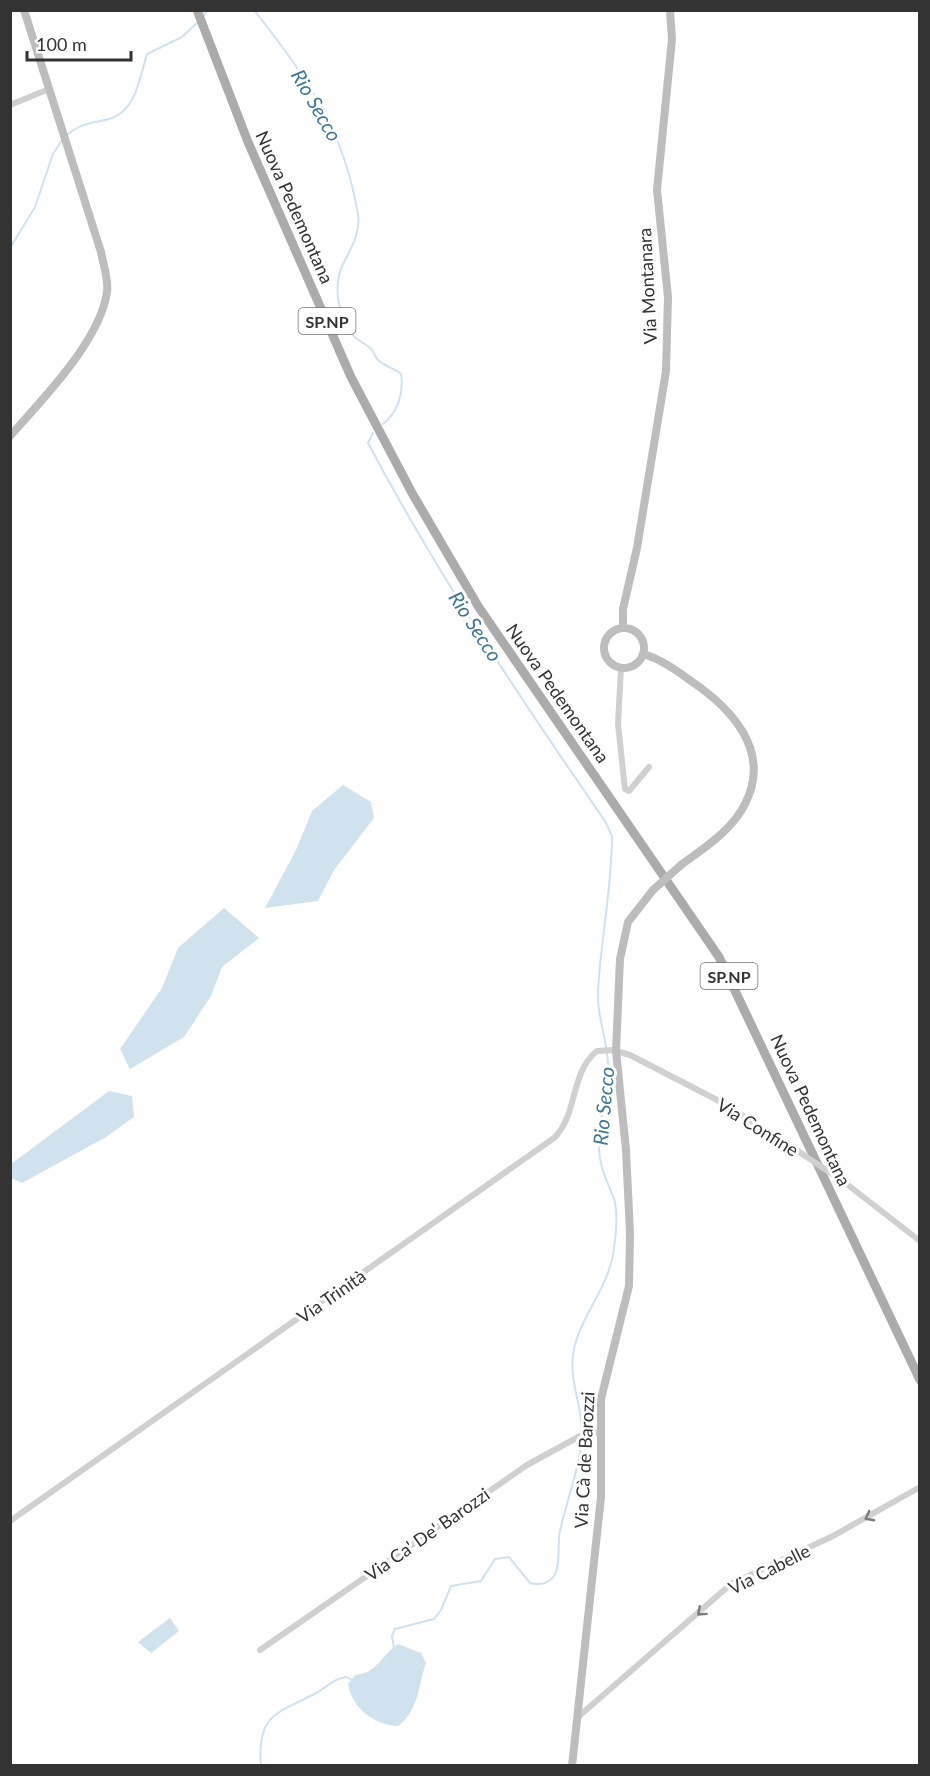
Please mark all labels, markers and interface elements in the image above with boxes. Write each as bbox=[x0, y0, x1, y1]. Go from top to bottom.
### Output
scale bar bbox=[27, 24, 130, 62]
text: 100 m bbox=[36, 33, 87, 55]
water label: Rio Secco bbox=[287, 65, 347, 145]
street label: Nuova Pedemontana bbox=[251, 127, 339, 287]
street label: Via Montanara bbox=[633, 227, 661, 345]
road number: SP.NP bbox=[298, 308, 356, 334]
water label: Rio Secco bbox=[444, 586, 508, 666]
street label: Nuova Pedemontana bbox=[502, 619, 614, 767]
road number: SP.NP bbox=[700, 963, 758, 989]
street label: Nuova Pedemontana bbox=[766, 1031, 856, 1189]
water label: Rio Secco bbox=[588, 1066, 618, 1146]
street label: Via Confine bbox=[713, 1093, 803, 1161]
street label: Via Trinità bbox=[292, 1264, 370, 1328]
street label: Via Cà de Barozzi bbox=[569, 1391, 599, 1529]
street label: Via Ca' De' Barozzi bbox=[360, 1483, 494, 1585]
one-way arrow bbox=[865, 1510, 875, 1521]
street label: Via Cabelle bbox=[725, 1539, 813, 1599]
one-way arrow bbox=[697, 1605, 707, 1616]

